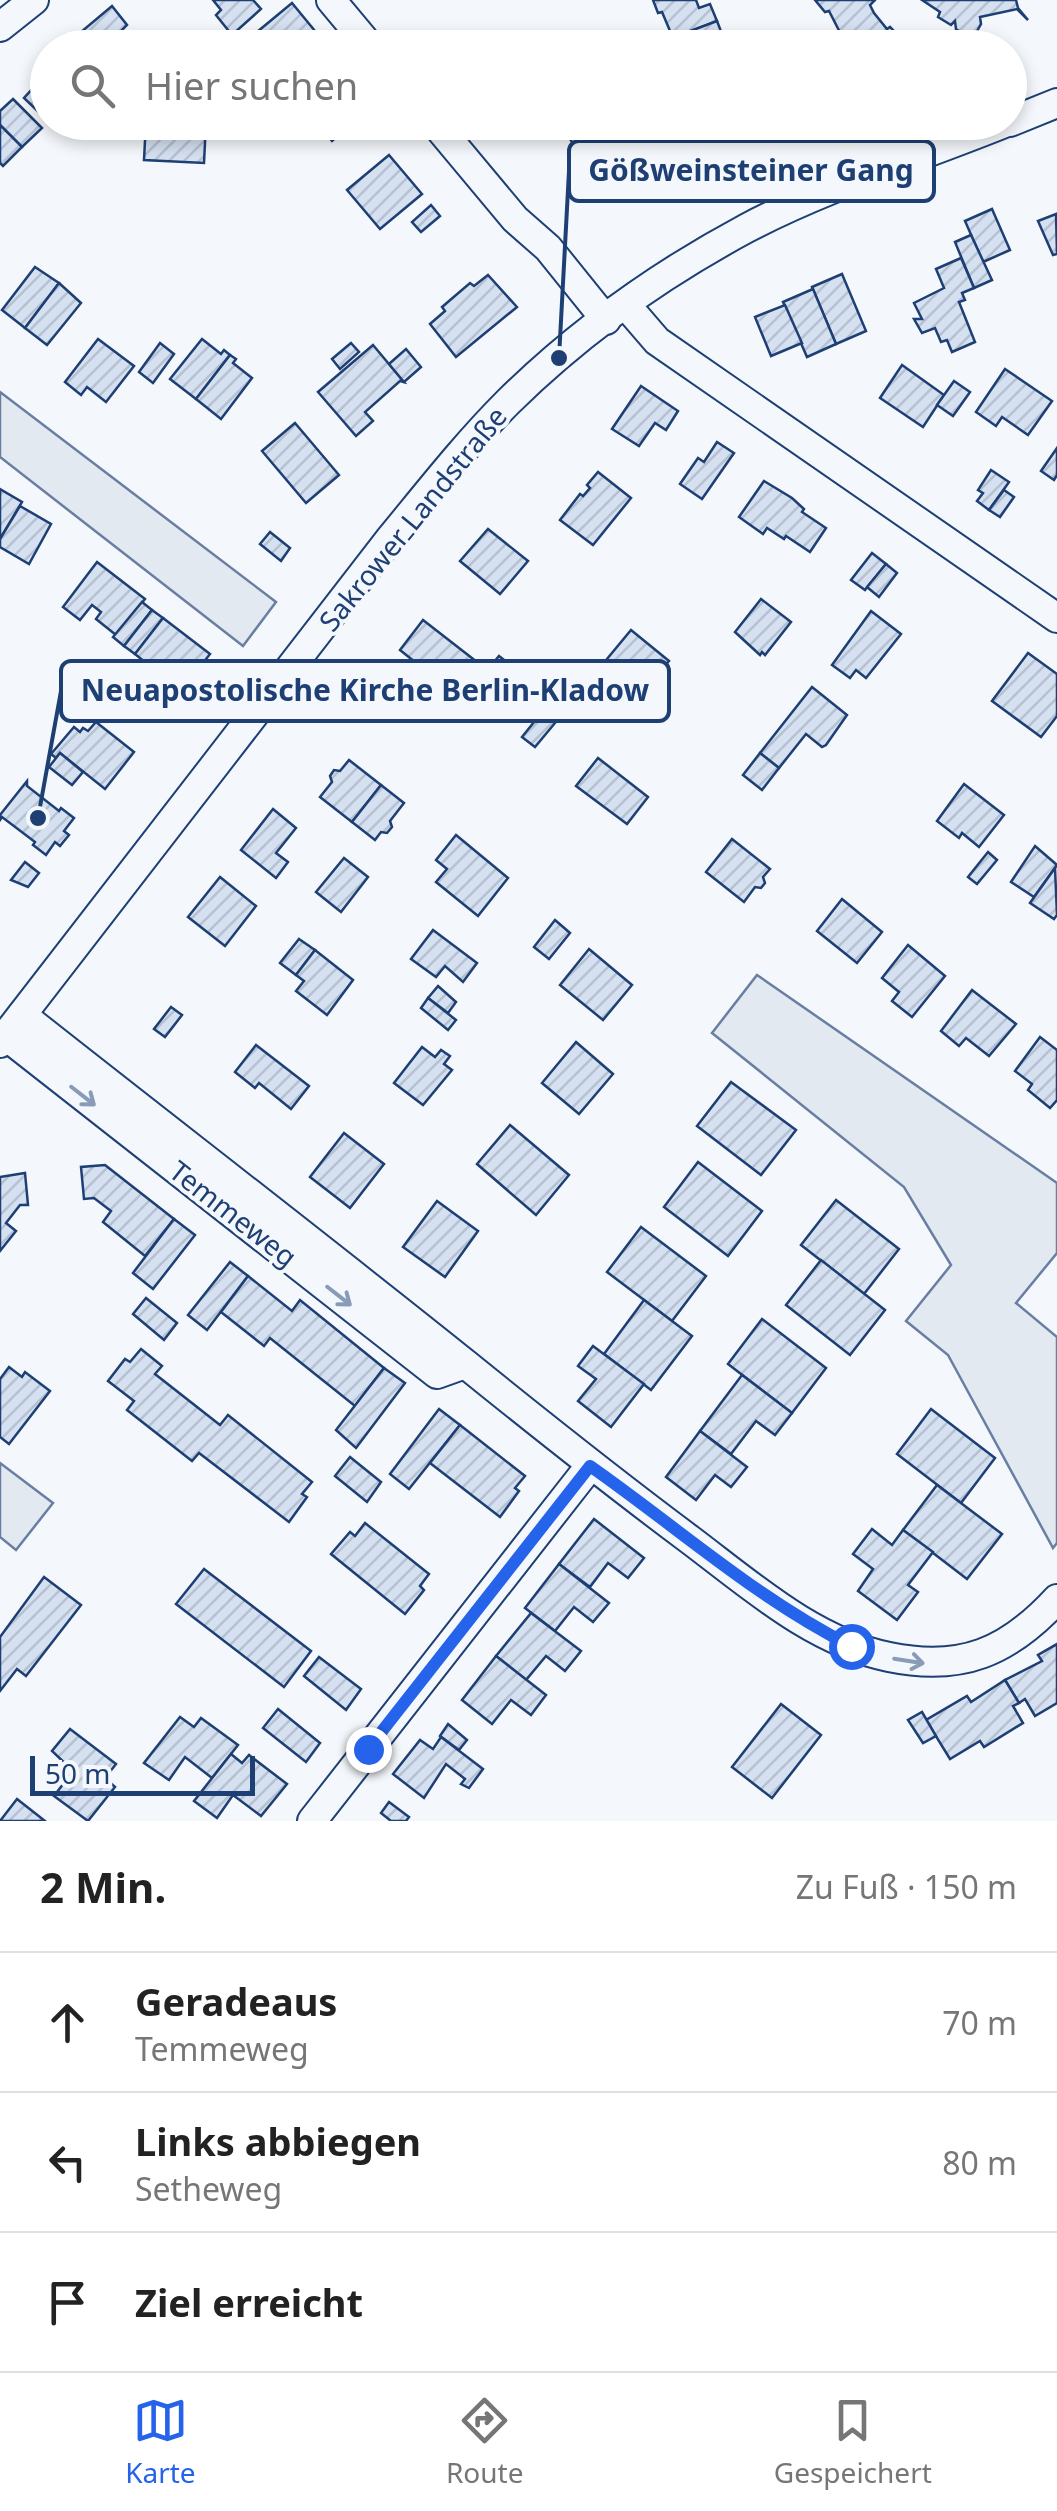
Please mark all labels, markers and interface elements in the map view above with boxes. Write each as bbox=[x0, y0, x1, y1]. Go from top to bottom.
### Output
search box bbox=[30, 30, 1027, 140]
icon: search bbox=[65, 58, 120, 113]
text: Hier suchen bbox=[145, 59, 358, 111]
callout: Gößweinsteiner Gang bbox=[569, 141, 934, 201]
text: Gößweinsteiner Gang bbox=[588, 149, 914, 190]
street label: Sakrower Landstraße bbox=[310, 398, 515, 639]
callout: Neuapostolische Kirche Berlin-Kladow bbox=[61, 661, 669, 721]
text: Neuapostolische Kirche Berlin-Kladow bbox=[81, 669, 649, 710]
one-way arrow bbox=[69, 1085, 96, 1106]
street label: Temmeweg bbox=[162, 1151, 305, 1275]
one-way arrow bbox=[325, 1285, 351, 1307]
route start bbox=[829, 1624, 875, 1670]
one-way arrow bbox=[893, 1652, 925, 1670]
route end bbox=[346, 1727, 392, 1773]
scale bar bbox=[30, 1751, 255, 1796]
text: 50 m bbox=[45, 1754, 111, 1792]
text: 2 Min. bbox=[40, 1858, 166, 1915]
text: Zu Fuß · 150 m bbox=[796, 1865, 1017, 1908]
text: Geradeaus bbox=[135, 1975, 337, 2027]
icon: ahead bbox=[40, 1995, 95, 2050]
text: 70 m bbox=[942, 2001, 1017, 2044]
text: Temmeweg bbox=[135, 2027, 309, 2070]
text: Links abbiegen bbox=[135, 2115, 421, 2167]
icon: left bbox=[40, 2135, 95, 2190]
text: 80 m bbox=[942, 2141, 1017, 2184]
text: Setheweg bbox=[135, 2167, 282, 2210]
icon: arrive bbox=[40, 2275, 95, 2330]
text: Ziel erreicht bbox=[135, 2276, 363, 2328]
tab: Karte bbox=[125, 2393, 196, 2491]
tab: Route bbox=[446, 2393, 524, 2491]
tab: Gespeichert bbox=[774, 2393, 932, 2491]

